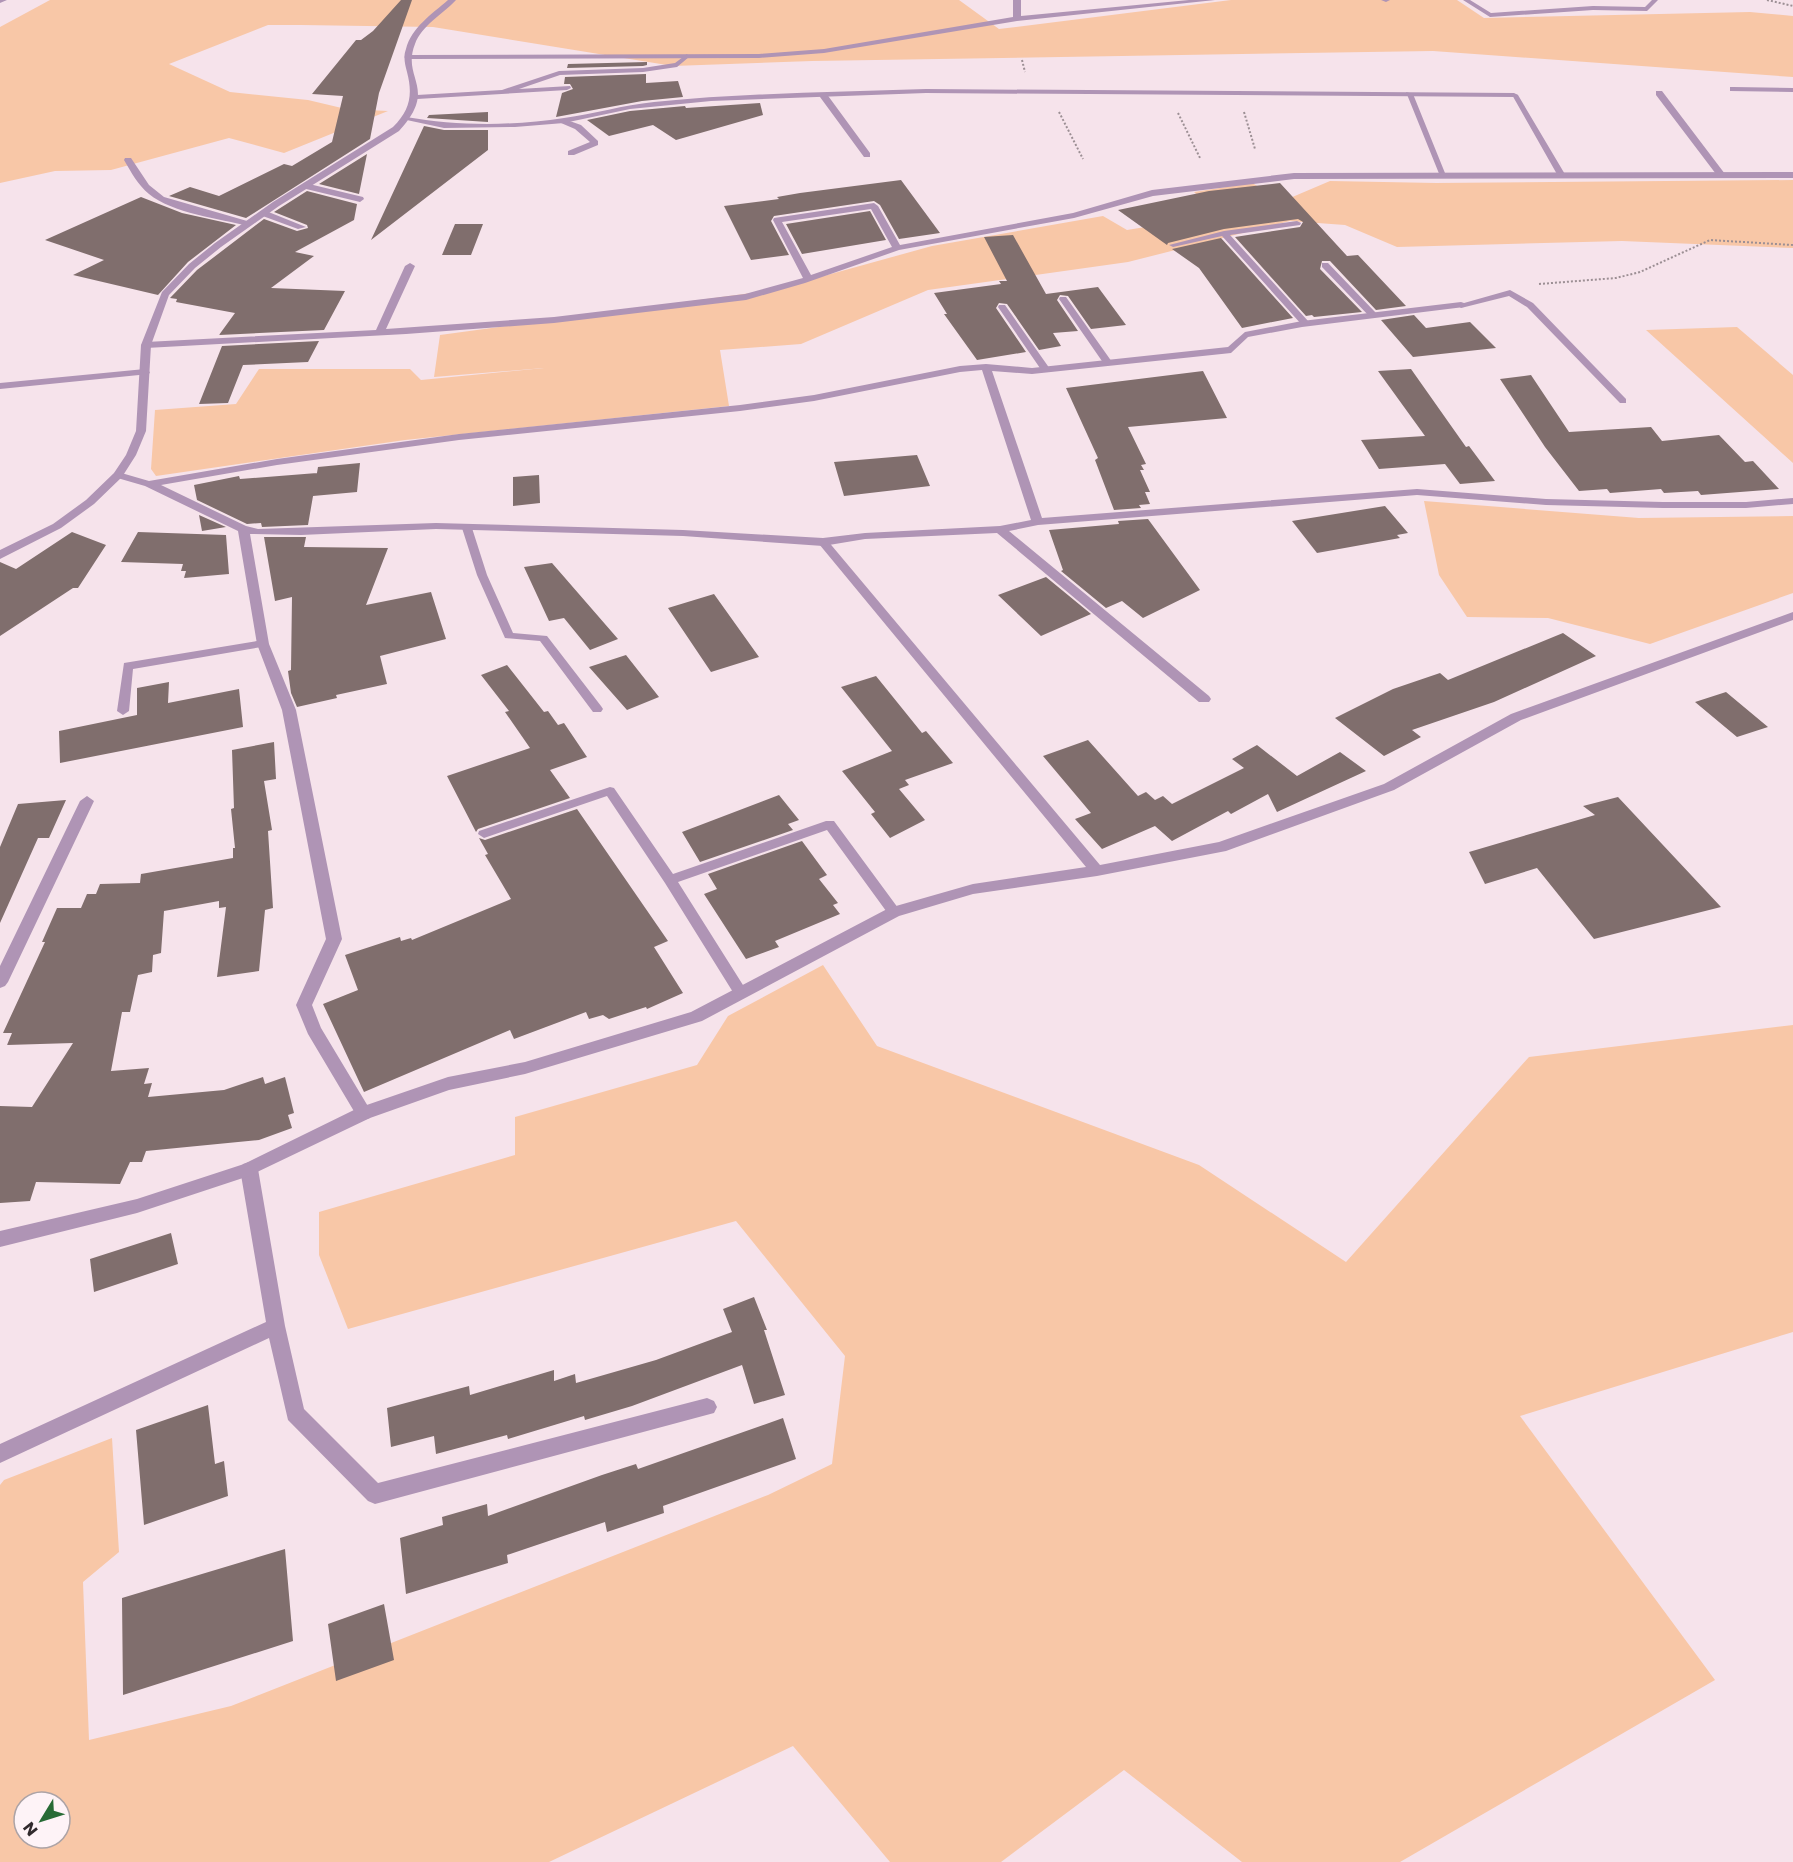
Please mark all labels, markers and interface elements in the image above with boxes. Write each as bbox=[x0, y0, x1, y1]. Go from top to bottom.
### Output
north arrow bbox=[12, 1790, 72, 1850]
text: N bbox=[18, 1817, 43, 1841]

